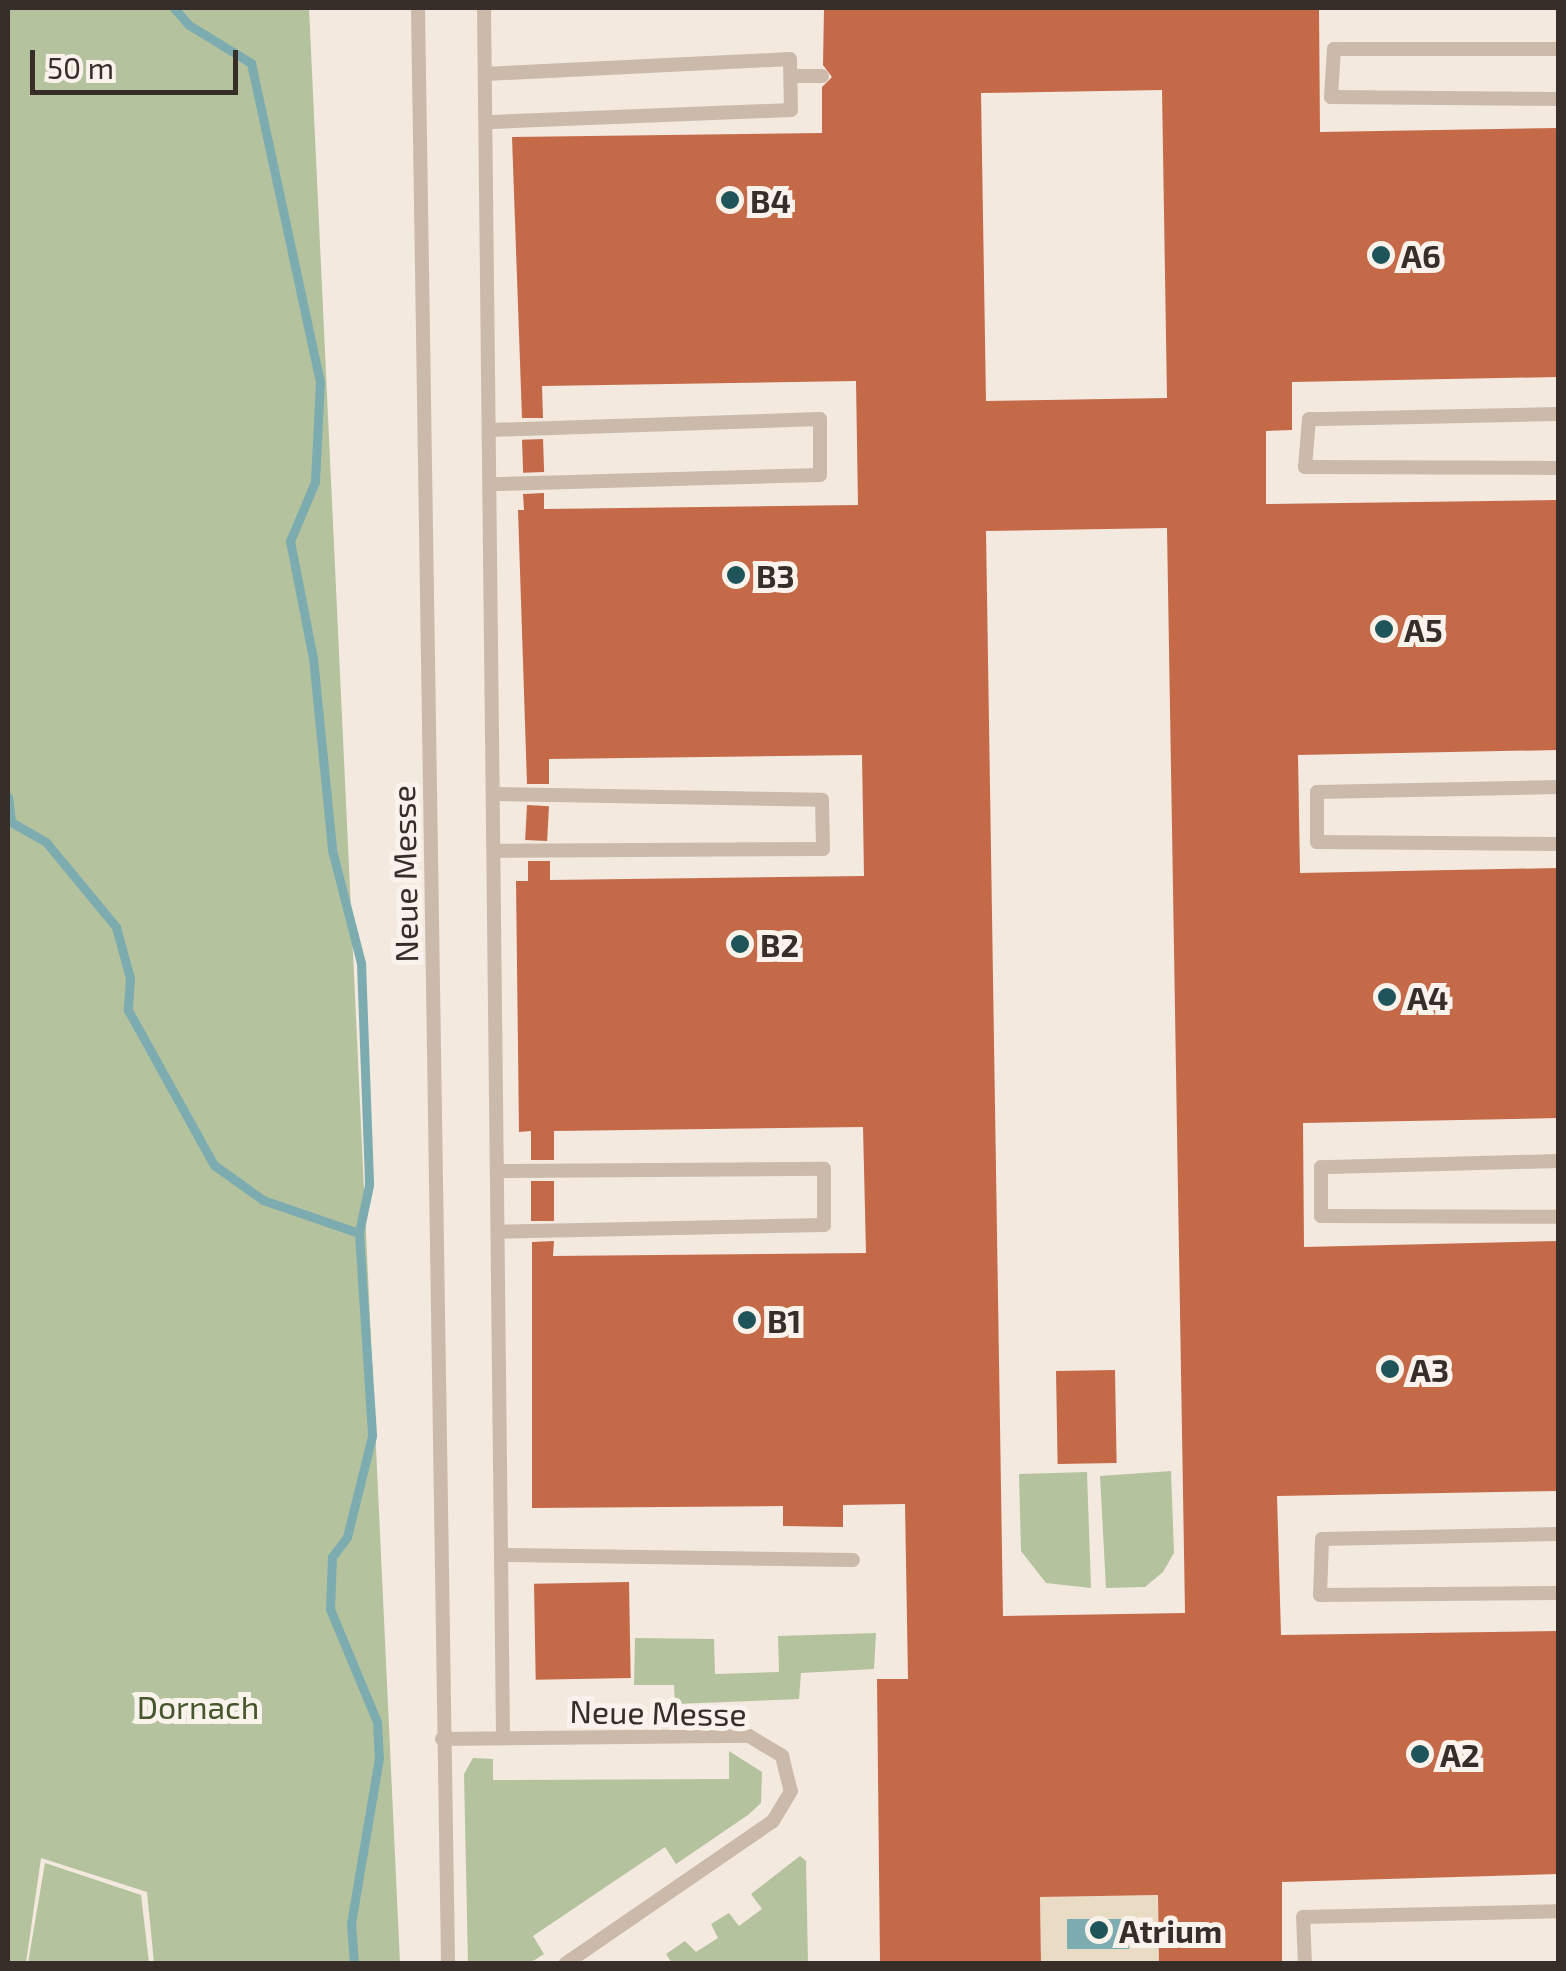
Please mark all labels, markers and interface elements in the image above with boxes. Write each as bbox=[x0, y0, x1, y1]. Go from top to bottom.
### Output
scale bar bbox=[35, 30, 242, 92]
text: 50 m bbox=[47, 49, 114, 85]
place label: B4 bbox=[750, 181, 791, 219]
marker: B4 bbox=[719, 189, 741, 211]
place label: A6 bbox=[1401, 236, 1441, 274]
marker: A6 bbox=[1370, 244, 1392, 266]
place label: B3 bbox=[756, 556, 795, 594]
marker: B3 bbox=[725, 564, 747, 586]
place label: A5 bbox=[1404, 610, 1443, 648]
marker: A5 bbox=[1373, 618, 1395, 640]
street label: Neue Messe bbox=[383, 785, 425, 963]
place label: B2 bbox=[760, 925, 799, 963]
marker: B2 bbox=[729, 933, 751, 955]
place label: A4 bbox=[1407, 978, 1448, 1016]
marker: A4 bbox=[1376, 986, 1398, 1008]
place label: B1 bbox=[767, 1301, 801, 1339]
marker: B1 bbox=[736, 1309, 758, 1331]
place label: A3 bbox=[1410, 1350, 1449, 1388]
marker: A3 bbox=[1379, 1358, 1401, 1380]
park label: Dornach bbox=[137, 1687, 259, 1725]
street label: Neue Messe bbox=[569, 1691, 747, 1733]
place label: A2 bbox=[1440, 1735, 1479, 1773]
marker: A2 bbox=[1409, 1743, 1431, 1765]
place label: Atrium bbox=[1119, 1911, 1222, 1949]
marker: Atrium bbox=[1088, 1919, 1110, 1941]

